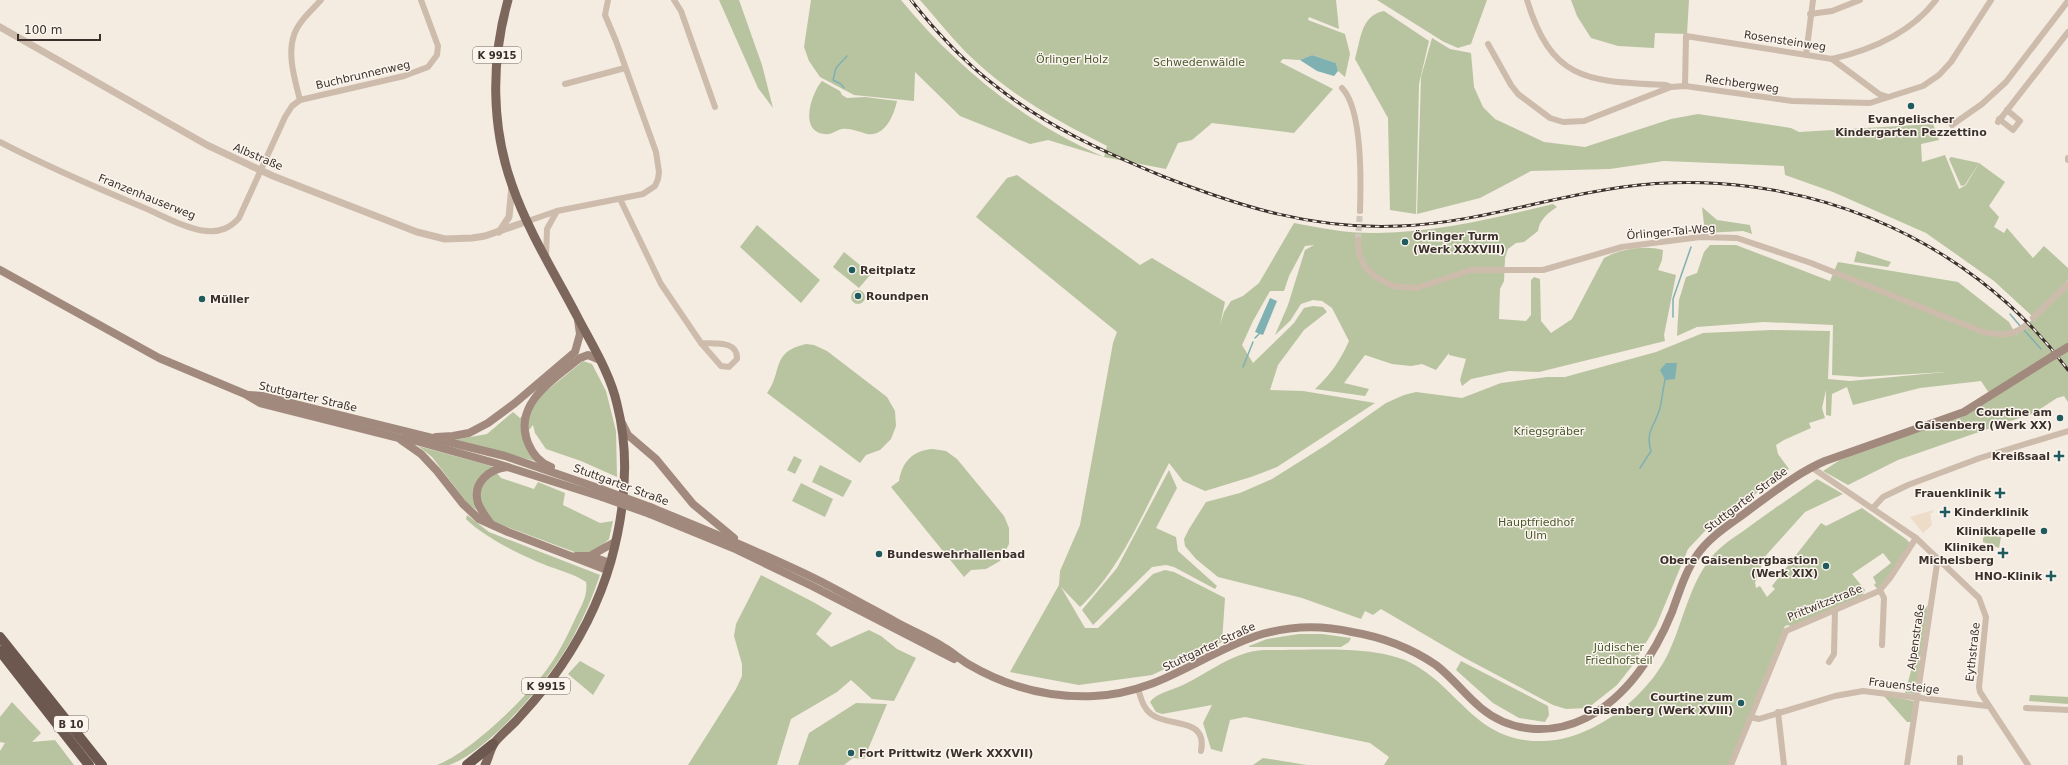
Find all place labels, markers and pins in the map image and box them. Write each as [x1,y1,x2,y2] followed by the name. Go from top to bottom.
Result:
[1906,101,1916,111] marker: Evangelischer Kindergarten Pezzettino
[1835,113,1987,139] place label: Evangelischer Kindergarten Pezzettino
[1413,229,1505,256] place label: Örlinger Turm (Werk XXXVIII)
[1400,237,1410,247] marker: Örlinger Turm (Werk XXXVIII)
[860,264,916,277] place label: Reitplatz
[847,265,857,275] marker: Reitplatz
[866,290,929,303] place label: Roundpen
[853,291,863,301] marker: Roundpen
[210,293,250,306] place label: Müller
[197,294,207,304] marker: Müller
[1915,406,2052,432] place label: Courtine am Gaisenberg (Werk XX)
[2055,413,2065,423] marker: Courtine am Gaisenberg (Werk XX)
[1992,450,2050,463] place label: Kreißsaal
[2053,450,2065,462] marker: Kreißsaal
[1914,487,1992,500] place label: Frauenklinik
[1994,487,2006,499] marker: Frauenklinik
[1939,506,1951,518] marker: Kinderklinik
[1954,506,2029,519] place label: Kinderklinik
[1956,525,2036,538] place label: Klinikkapelle
[2039,526,2049,536] marker: Klinikkapelle
[1919,541,1994,567] place label: Kliniken Michelsberg
[1997,547,2009,559] marker: Kliniken Michelsberg
[887,548,1025,561] place label: Bundeswehrhallenbad
[874,549,884,559] marker: Bundeswehrhallenbad
[1660,554,1818,580] place label: Obere Gaisenbergbastion (Werk XIX)
[1821,561,1831,571] marker: Obere Gaisenbergbastion (Werk XIX)
[1974,570,2043,583] place label: HNO-Klinik
[2045,570,2057,582] marker: HNO-Klinik
[1583,691,1733,717] place label: Courtine zum Gaisenberg (Werk XVIII)
[1736,698,1746,708] marker: Courtine zum Gaisenberg (Werk XVIII)
[859,747,1033,760] place label: Fort Prittwitz (Werk XXXVII)
[846,748,856,758] marker: Fort Prittwitz (Werk XXXVII)

